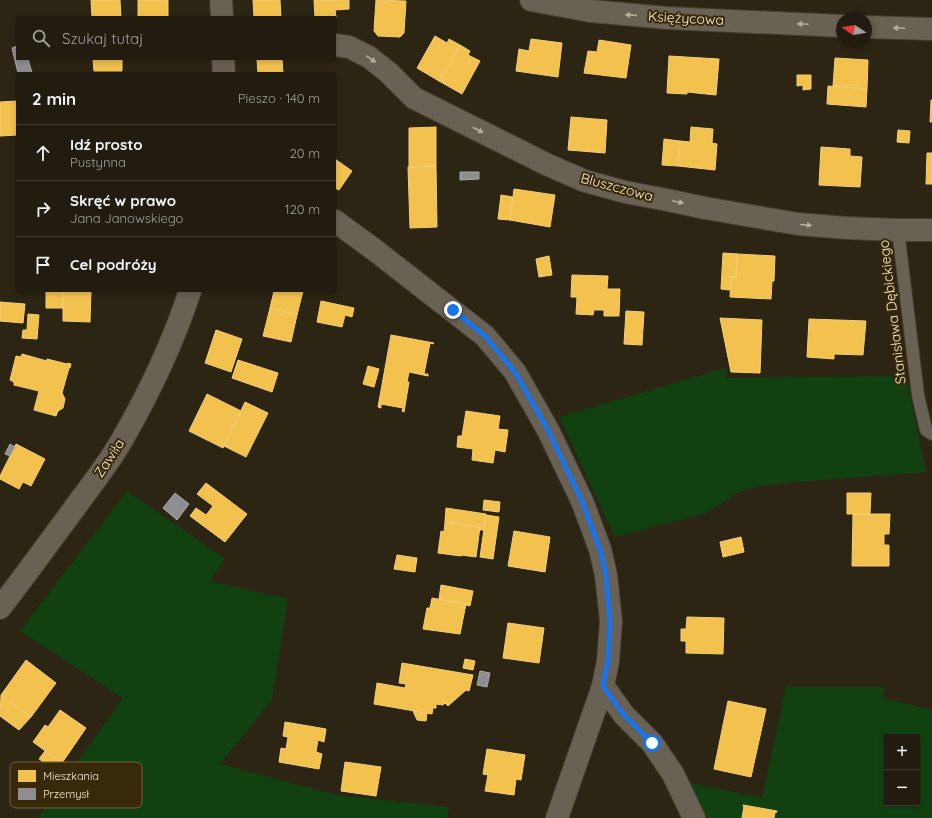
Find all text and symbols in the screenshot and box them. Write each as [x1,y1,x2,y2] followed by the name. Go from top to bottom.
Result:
[647,7,725,29] street label: Księżycowa
[625,12,637,18] one-way arrow
[836,12,872,48] north arrow
[16,16,336,60] search box
[796,21,809,27] one-way arrow
[892,25,905,31] one-way arrow
[30,27,52,49] icon: search
[62,29,143,48] text: Szukaj tutaj
[365,55,376,63] one-way arrow
[32,88,76,109] text: 2 min
[238,90,320,106] text: Pieszo · 140 m
[472,126,484,133] one-way arrow
[70,135,143,154] text: Idź prosto
[32,142,54,164] icon: ahead
[290,145,320,161] text: 20 m
[70,154,126,170] text: Pustynna
[579,169,655,205] street label: Bluszczowa
[70,191,176,210] text: Skręć w prawo
[32,198,54,220] icon: right
[672,199,684,205] one-way arrow
[285,201,320,217] text: 120 m
[70,210,183,226] text: Jana Janowskiego
[800,221,812,228] one-way arrow
[874,239,910,385] street label: Stanisława Dębickiego
[32,254,54,276] icon: arrive
[70,255,157,274] text: Cel podróży
[444,301,462,319] route end
[90,435,128,481] street label: Zawiła
[643,734,661,752] route start
[884,734,920,806] map controls
[884,734,920,770] button: +
[10,762,142,808] legend
[43,769,99,783] text: Mieszkania
[884,770,920,806] button: −
[43,787,89,801] text: Przemysł

